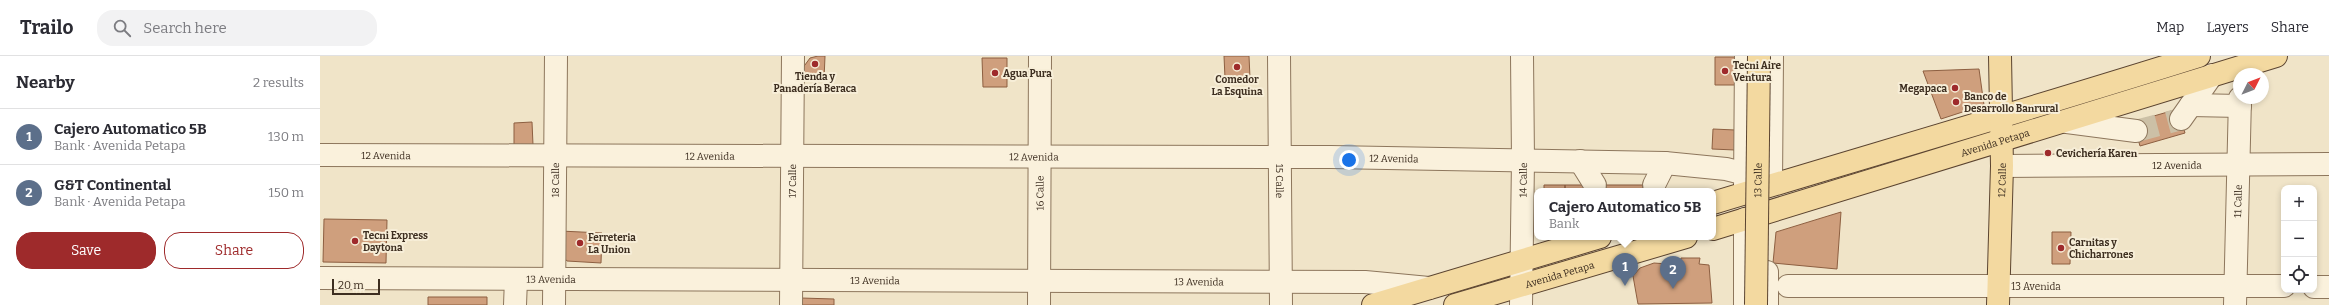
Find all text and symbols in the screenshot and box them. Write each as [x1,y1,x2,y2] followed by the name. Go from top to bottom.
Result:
[97,10,377,46] search box
[20,16,73,39] text: Trailo
[111,17,133,39] icon: search
[143,19,227,37] text: Search here
[2156,19,2184,36] text: Map
[2206,19,2249,36] text: Layers
[2271,19,2309,36] text: Share
[810,59,820,69] marker: Tienda y Panadería Beraca
[1733,60,1781,84] place label: Tecni Aire Ventura
[1232,62,1242,72] marker: Comedor La Esquina
[1720,66,1730,76] marker: Tecni Aire Ventura
[990,68,1000,78] marker: Agua Pura
[1003,68,1052,80] place label: Agua Pura
[2233,68,2269,104] north arrow
[774,71,857,95] place label: Tienda y Panadería Beraca
[16,72,75,93] text: Nearby
[1211,74,1263,98] place label: Comedor La Esquina
[253,75,304,90] text: 2 results
[1899,83,1947,95] place label: Megapaca
[1950,83,1960,93] marker: Megapaca
[1964,91,2058,115] place label: Banco de Desarrollo Banrural
[1951,97,1961,107] marker: Banco de Desarrollo Banrural
[54,120,207,138] text: Cajero Automatico 5B
[1959,127,2032,160] street label: Avenida Petapa
[26,129,32,144] text: 1
[268,129,304,144] text: 130 m
[54,138,186,153] text: Bank · Avenida Petapa
[2056,147,2138,160] place label: Cevichería Karen
[2043,148,2053,158] marker: Cevichería Karen
[361,150,411,162] street label: 12 Avenida
[1339,150,1359,170] your location
[685,151,735,163] street label: 12 Avenida
[1009,151,1059,163] street label: 12 Avenida
[1369,153,1419,166] street label: 12 Avenida
[2152,160,2202,172] street label: 12 Avenida
[550,162,562,198] street label: 18 Calle
[1517,162,1530,198] street label: 14 Calle
[1752,163,1765,197] street label: 13 Calle
[1996,163,2009,198] street label: 12 Calle
[787,164,799,198] street label: 17 Calle
[1273,164,1285,198] street label: 15 Calle
[54,176,171,194] text: G&T Continental
[1034,176,1047,210] street label: 16 Calle
[2232,184,2245,218] street label: 11 Calle
[25,185,33,200] text: 2
[268,185,304,200] text: 150 m
[2281,185,2317,293] map controls
[2281,185,2317,221] button: +
[1534,188,1716,240] popup
[54,194,186,209] text: Bank · Avenida Petapa
[1549,198,1701,216] text: Cajero Automatico 5B
[1549,216,1579,231] text: Bank
[2281,221,2317,257] button: −
[363,230,428,254] place label: Tecni Express Daytona
[16,232,156,269] button: Save
[164,232,304,269] button: Share
[588,232,636,256] place label: Ferreteria La Union
[350,236,360,246] marker: Tecni Express Daytona
[2069,237,2134,261] place label: Carnitas y Chicharrones
[575,238,585,248] marker: Ferreteria La Union
[2056,243,2066,253] marker: Carnitas y Chicharrones
[1612,253,1638,286] pin: 1
[1660,256,1686,289] pin: 2
[2281,257,2317,293] button: locate
[1524,259,1596,291] street label: Avenida Petapa
[526,274,576,286] street label: 13 Avenida
[850,275,900,287] street label: 13 Avenida
[1174,276,1224,288] street label: 13 Avenida
[332,277,380,296] scale bar
[338,279,364,292] text: 20 m
[2011,281,2061,293] street label: 13 Avenida

